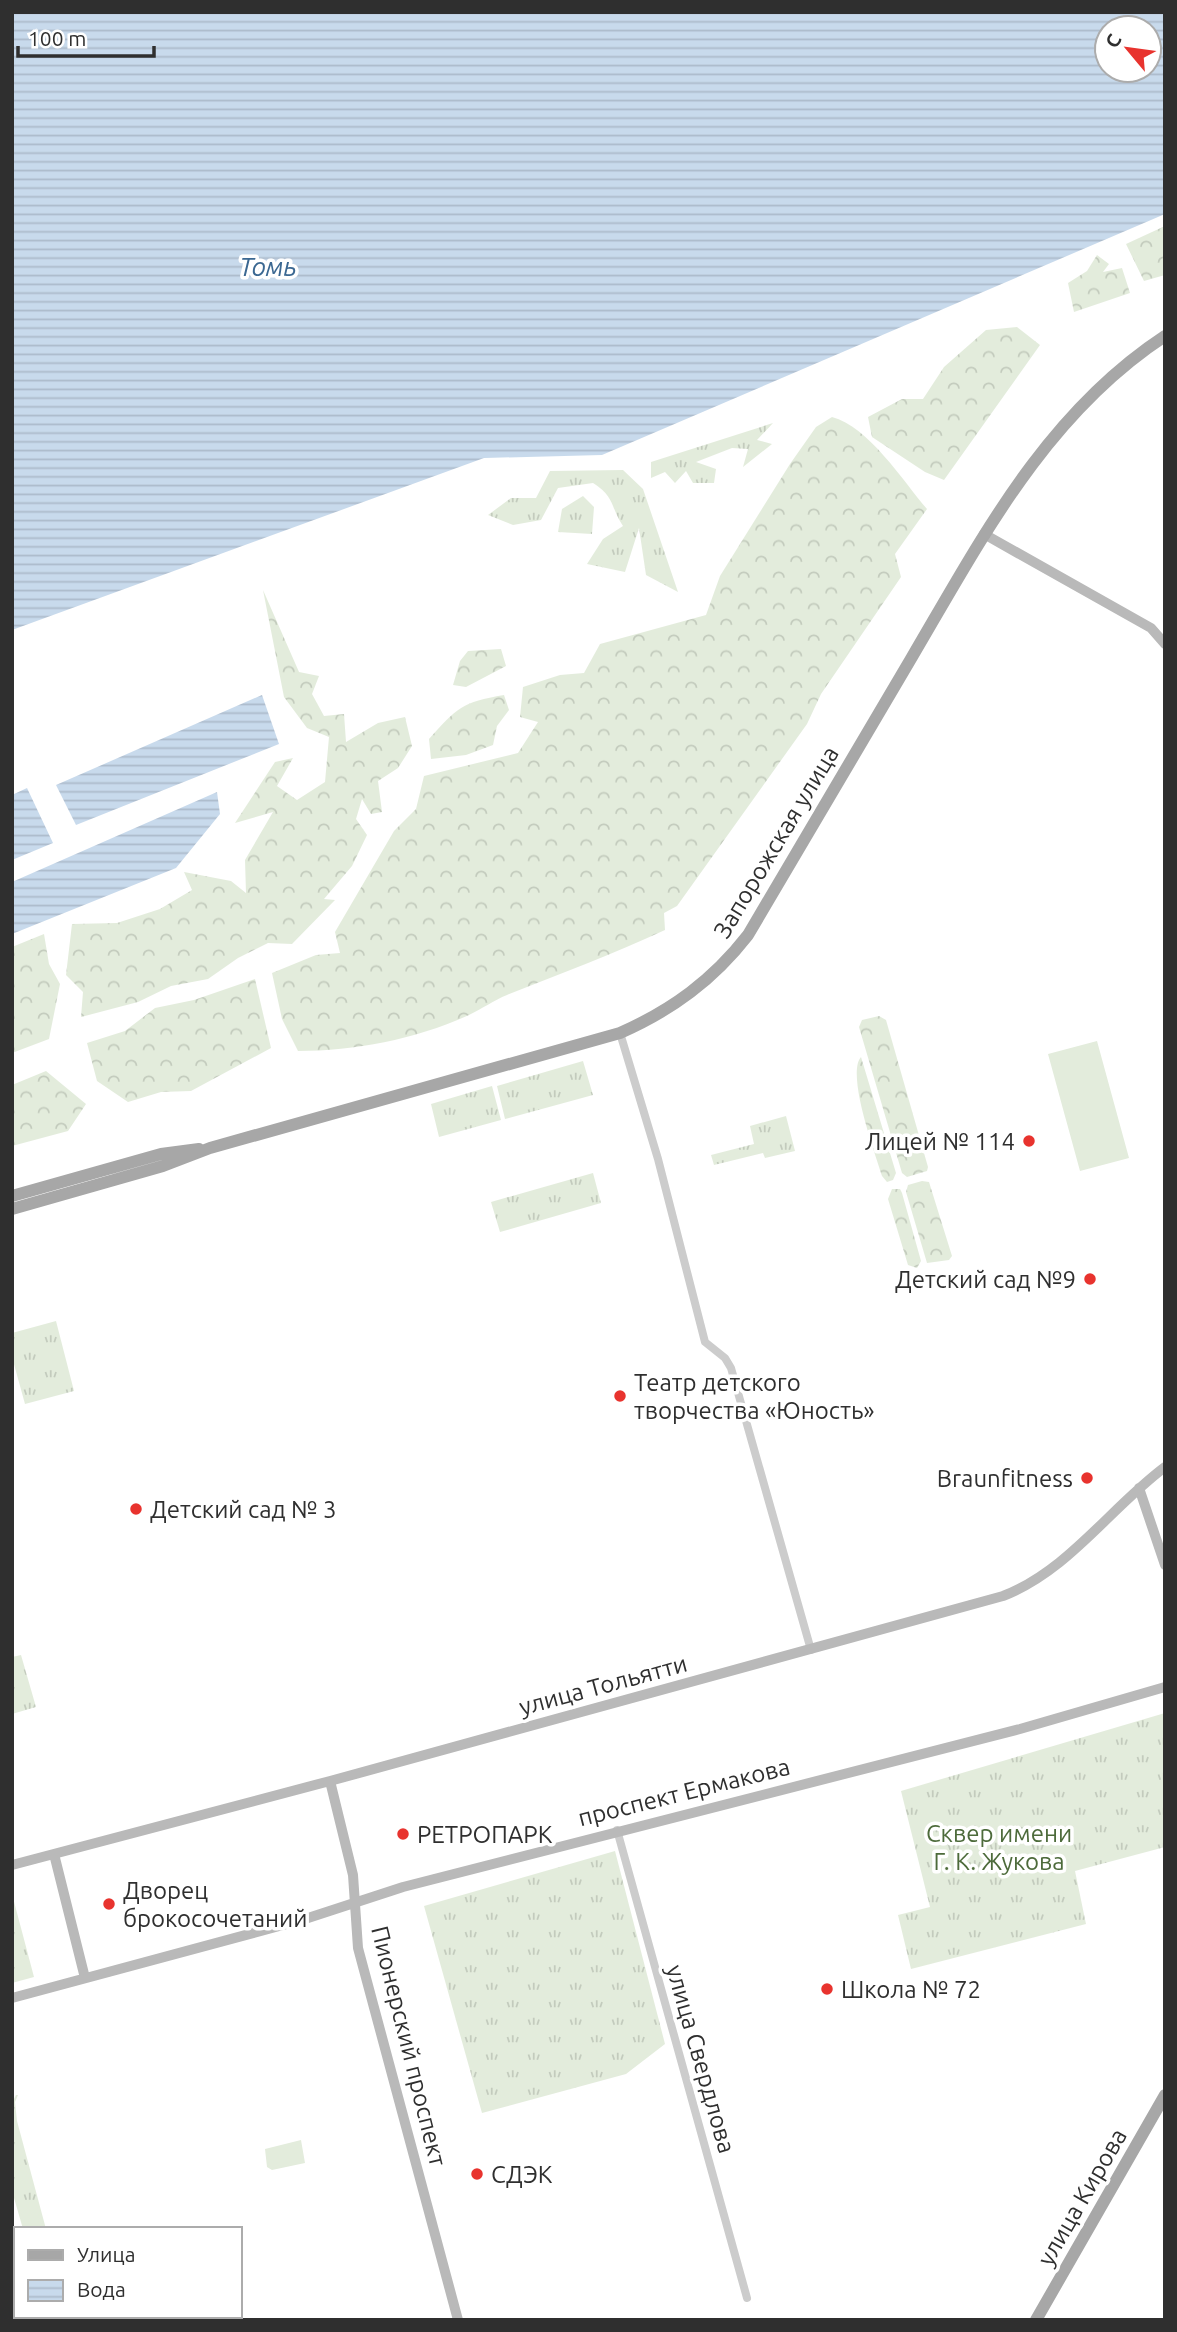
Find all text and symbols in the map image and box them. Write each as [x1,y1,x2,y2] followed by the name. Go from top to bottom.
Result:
[18,14,154,58] scale bar
[1093,14,1163,84] north arrow
[28,26,86,50] text: 100 m
[1101,30,1126,51] text: С
[239,252,297,281] water label: Томь
[708,741,844,943] street label: Запорожская улица
[865,1128,1015,1155] place label: Лицей № 114
[1021,1133,1037,1149] marker: Лицей № 114
[895,1266,1076,1293] place label: Детский сад №9
[1082,1271,1098,1287] marker: Детский сад №9
[634,1369,875,1424] place label: Театр детского творчества «Юность»
[612,1388,628,1404] marker: Театр детского творчества «Юность»
[937,1465,1073,1492] place label: Braunfitness
[1079,1470,1095,1486] marker: Braunfitness
[150,1496,337,1523] place label: Детский сад № 3
[128,1501,144,1517] marker: Детский сад № 3
[516,1650,690,1720] street label: улица Тольятти
[575,1753,793,1831] street label: проспект Ермакова
[926,1820,1072,1875] park label: Сквер имени Г. К. Жукова
[417,1821,553,1848] place label: РЕТРОПАРК
[395,1826,411,1842] marker: РЕТРОПАРК
[123,1877,307,1932] place label: Дворец брокосочетаний
[101,1896,117,1912] marker: Дворец брокосочетаний
[366,1923,452,2169] street label: Пионерский проспект
[661,1962,741,2156] street label: улица Свердлова
[841,1976,981,2003] place label: Школа № 72
[819,1981,835,1997] marker: Школа № 72
[1032,2124,1132,2270] street label: улица Кирова
[491,2161,553,2188] place label: СДЭК
[469,2166,485,2182] marker: СДЭК
[14,2227,242,2318] legend
[77,2242,135,2266] text: Улица
[77,2277,126,2301] text: Вода

